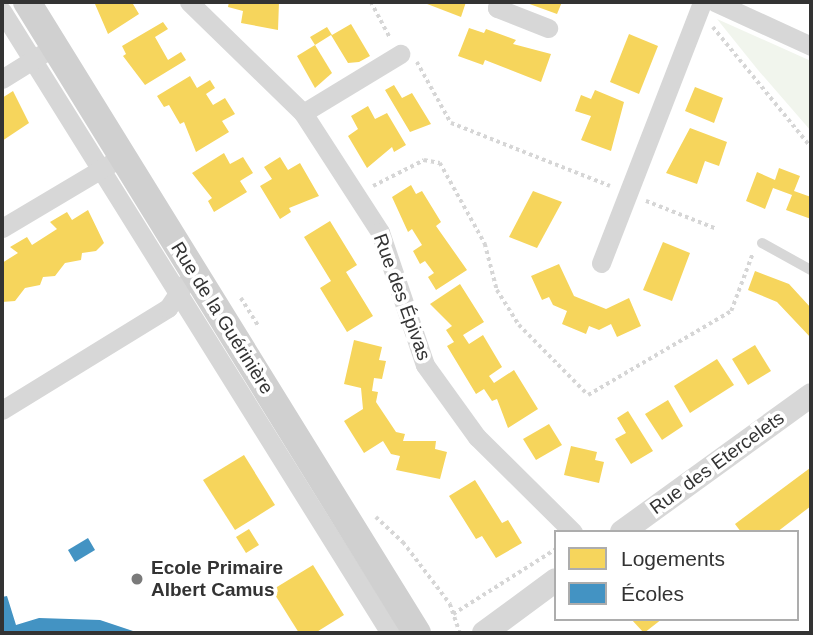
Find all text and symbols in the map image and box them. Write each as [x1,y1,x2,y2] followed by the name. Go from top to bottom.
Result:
[369,231,435,363] street label: Rue des Épivas
[166,238,278,398] street label: Rue de la Guérinière
[645,407,789,519] street label: Rue des Etercelets
[554,530,799,621] legend
[621,547,725,570] text: Logements
[151,557,283,601] place label: Ecole Primaire Albert Camus
[129,571,145,587] marker: Ecole Primaire Albert Camus
[621,582,684,605] text: Écoles

